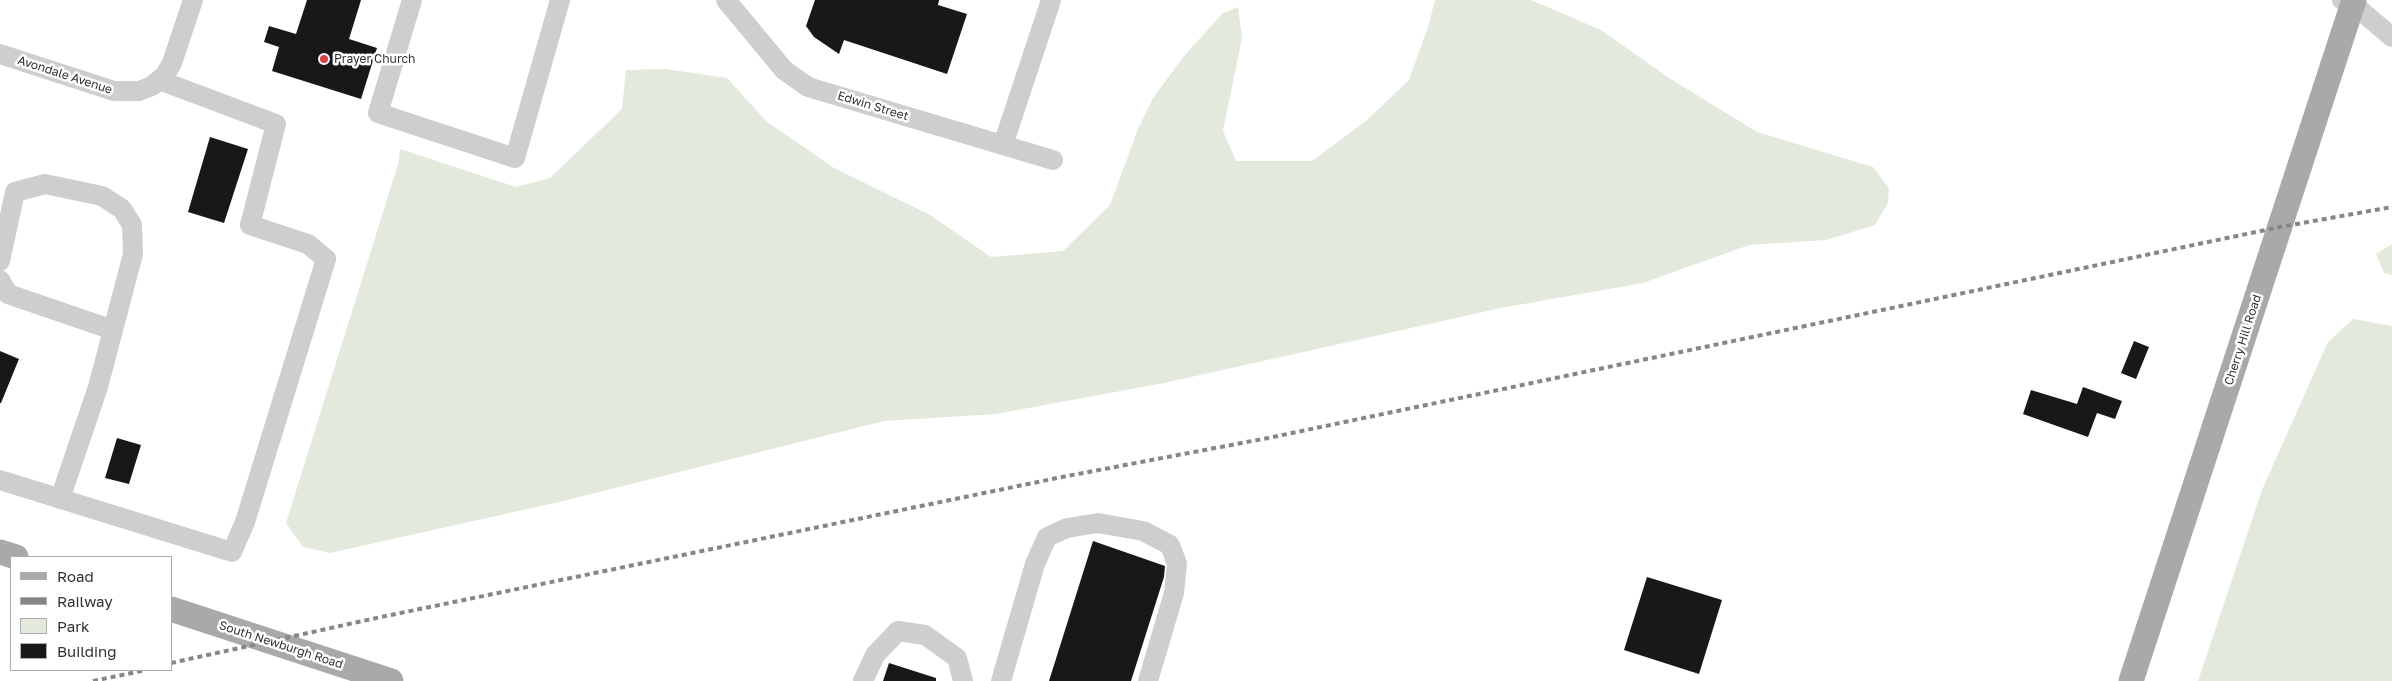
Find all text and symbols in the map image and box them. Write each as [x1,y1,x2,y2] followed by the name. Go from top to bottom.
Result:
[334,52,415,66] place label: Prayer Church
[16,53,114,97] street label: Avondale Avenue
[318,53,330,65] marker: Prayer Church
[836,88,910,124] street label: Edwin Street
[2222,293,2264,387] street label: Cherry Hill Road
[10,556,172,671] legend
[57,567,94,585] text: Road
[57,592,113,610] text: Railway
[57,617,89,635] text: Park
[217,618,345,672] street label: South Newburgh Road
[57,642,117,660] text: Building

